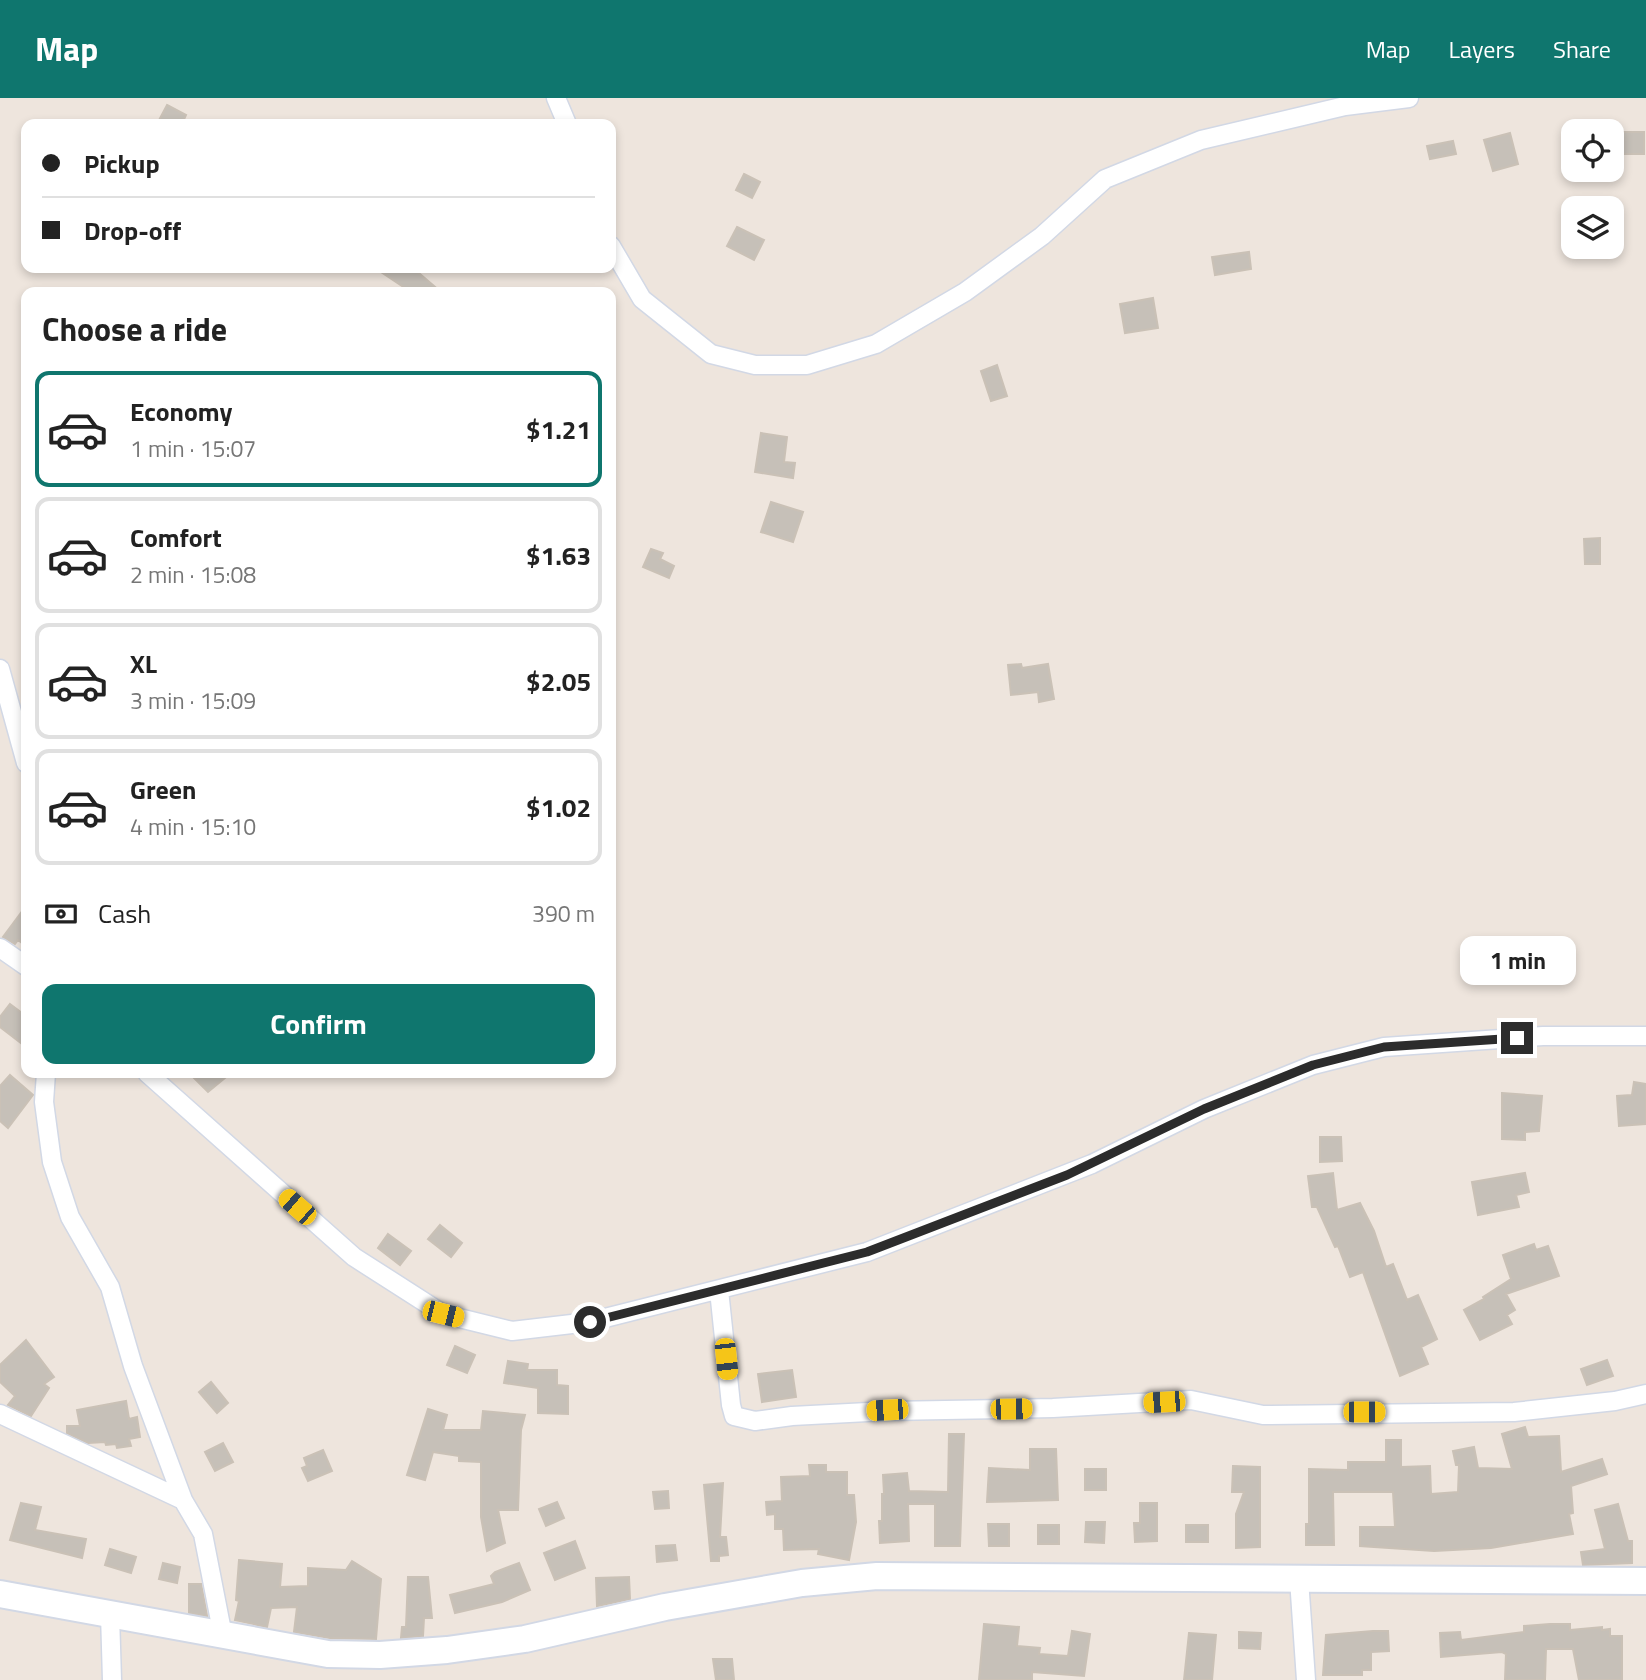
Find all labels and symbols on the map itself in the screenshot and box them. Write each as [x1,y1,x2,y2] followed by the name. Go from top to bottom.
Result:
[1459,936,1575,986] callout: 1 min
[1501,1022,1533,1054] route end
[275,1185,320,1229] car
[421,1299,466,1329] car
[574,1306,606,1338] route start
[714,1337,739,1381] car
[1143,1390,1186,1414] car
[866,1398,909,1422] car
[990,1398,1033,1420] car
[1344,1402,1386,1423] car

